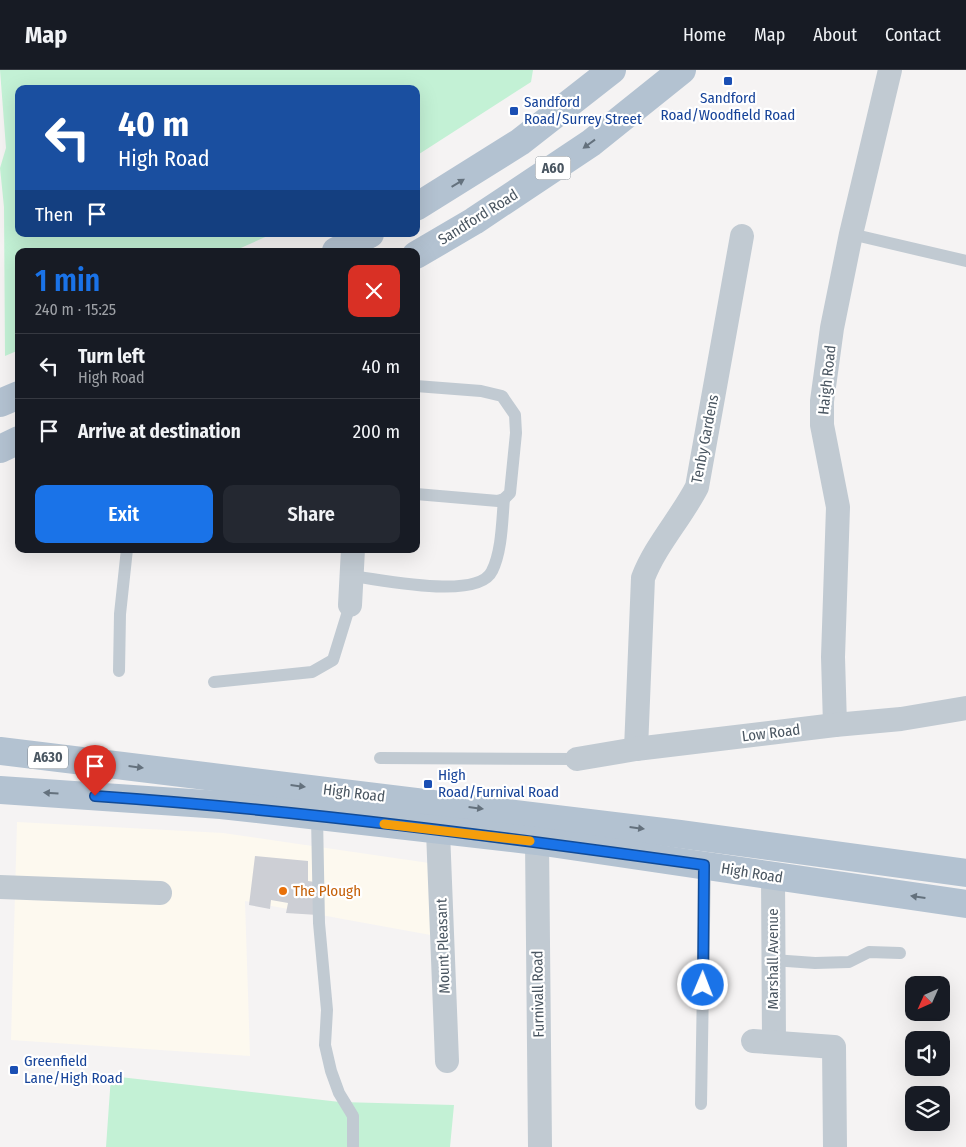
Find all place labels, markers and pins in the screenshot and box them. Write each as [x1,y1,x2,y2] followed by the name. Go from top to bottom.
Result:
[722,75,734,87] marker: Sandford Road/Woodfield Road
[661,89,795,124] place label: Sandford Road/Woodfield Road
[524,93,642,128] place label: Sandford Road/Surrey Street
[508,105,520,117] marker: Sandford Road/Surrey Street
[74,745,116,796] pin
[438,766,559,801] place label: High Road/Furnival Road
[422,778,434,790] marker: High Road/Furnival Road
[293,882,361,900] place label: The Plough
[277,885,289,897] marker: The Plough
[24,1052,123,1087] place label: Greenfield Lane/High Road
[8,1064,20,1076] marker: Greenfield Lane/High Road

